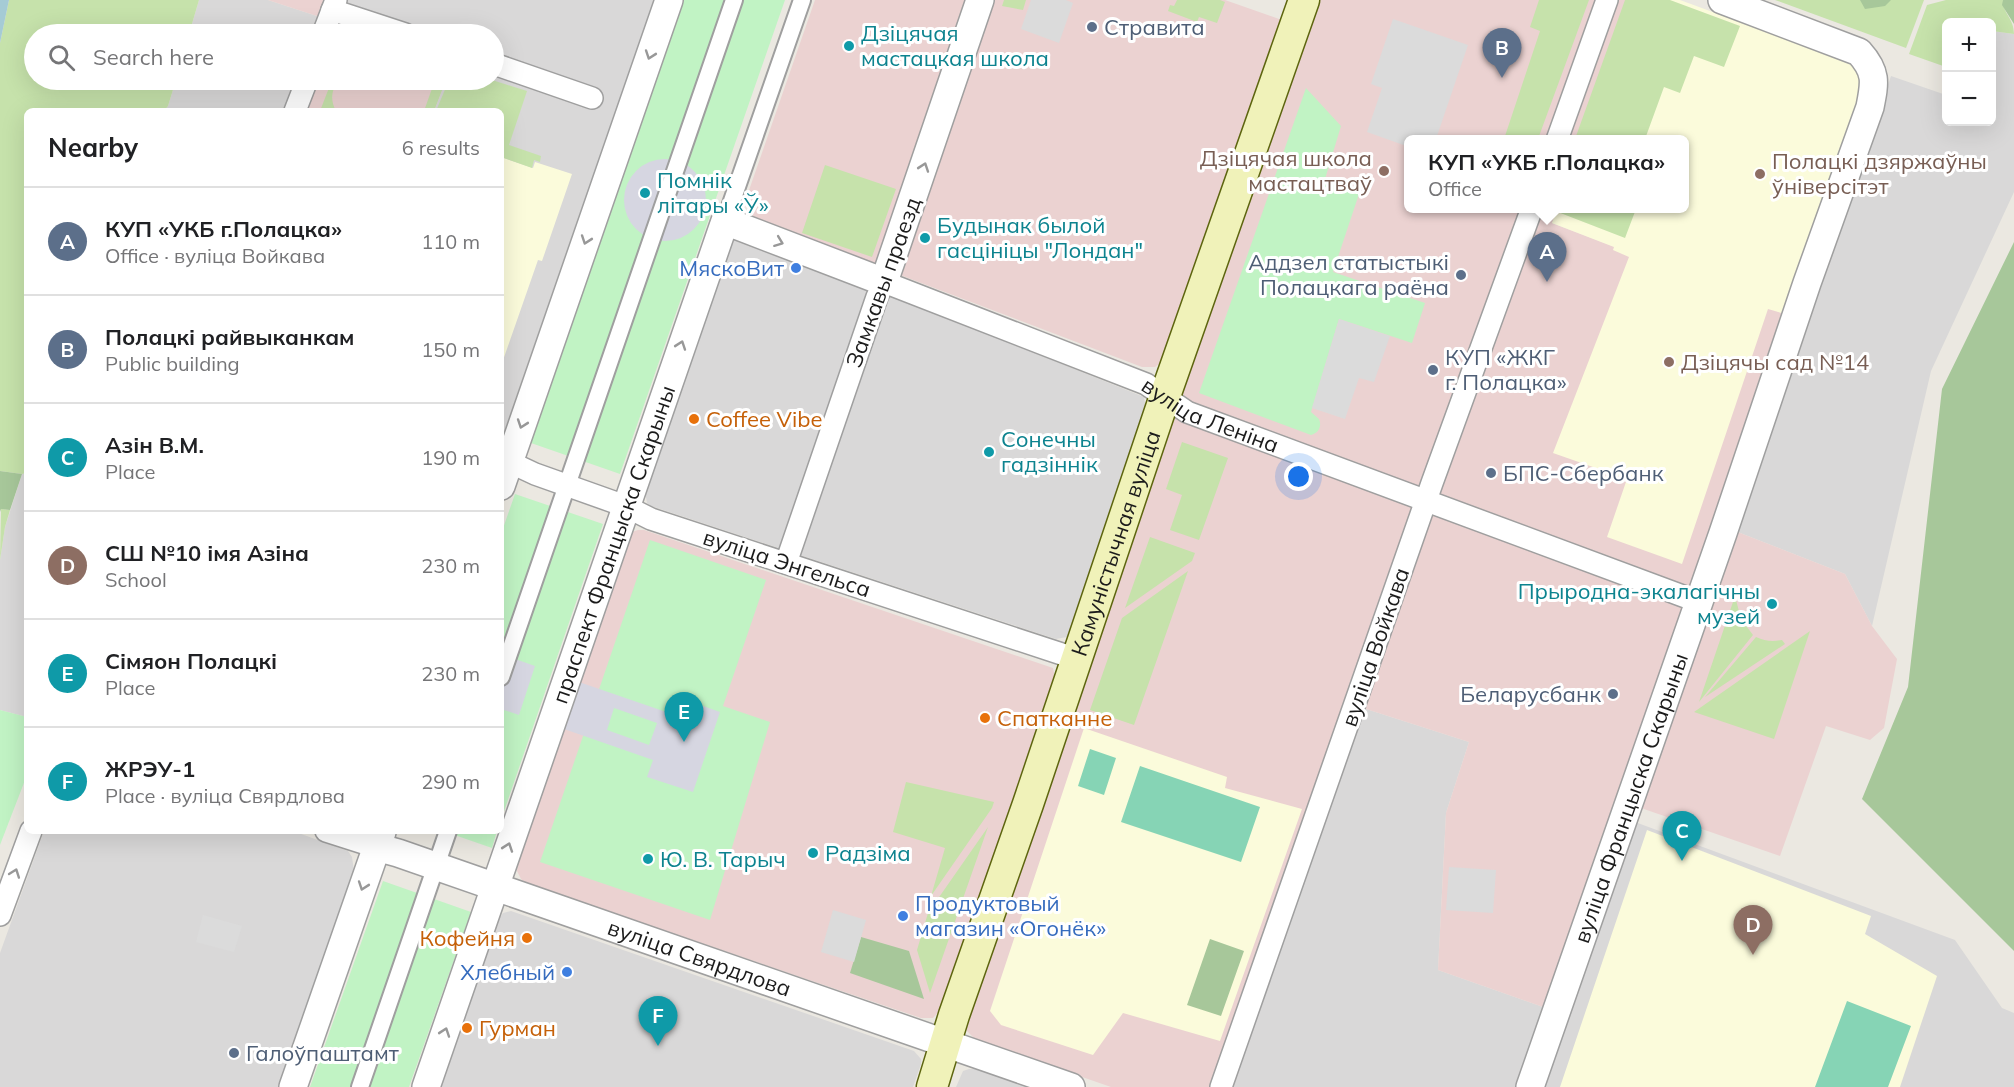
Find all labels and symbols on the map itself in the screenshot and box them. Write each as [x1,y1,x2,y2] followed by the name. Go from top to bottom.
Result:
[1104,13,1205,41] place label: Стравита
[861,19,1049,72] place label: Дзіцячая мастацкая школа
[1085,20,1099,34] marker: Стравита
[1482,28,1522,78] pin: B
[842,39,856,53] marker: Дзіцячая мастацкая школа
[644,49,657,60] one-way arrow
[1200,144,1372,197] place label: Дзіцячая школа мастацтваў
[1772,147,1987,200] place label: Полацкі дзяржаўны ўніверсітэт
[917,162,929,173] one-way arrow
[1377,164,1391,178] marker: Дзіцячая школа мастацтваў
[657,166,769,219] place label: Помнік літары «Ў»
[1753,167,1767,181] marker: Полацкі дзяржаўны ўніверсітэт
[638,186,652,200] marker: Помнік літары «Ў»
[839,193,927,371] street label: Замкавы праезд
[937,211,1143,264] place label: Будынак былой гасцініцы "Лондан"
[918,231,932,245] marker: Будынак былой гасцініцы "Лондан"
[1528,232,1566,282] pin: A
[581,234,593,244] one-way arrow
[774,234,784,247] one-way arrow
[1248,248,1449,301] place label: Аддзел статыстыкі Полацкага раёна
[679,254,784,282] place label: МяскоВит
[789,261,803,275] marker: МяскоВит
[1454,268,1468,282] marker: Аддзел статыстыкі Полацкага раёна
[674,340,687,351] one-way arrow
[1445,343,1567,396] place label: КУП «ЖКГ г. Полацка»
[1681,348,1869,376] place label: Дзіцячы сад №14
[1662,355,1676,369] marker: Дзіцячы сад №14
[1426,363,1440,377] marker: КУП «ЖКГ г. Полацка»
[1136,371,1283,459] street label: вуліца Леніна
[545,382,681,707] street label: праспект Францыска Скарыны
[706,405,822,433] place label: Coffee Vibe
[687,412,701,426] marker: Coffee Vibe
[517,418,530,429] one-way arrow
[1001,425,1098,478] place label: Сонечны гадзіннік
[1065,427,1166,660] street label: Камуністычная вуліца
[982,445,996,459] marker: Сонечны гадзіннік
[1503,459,1664,487] place label: БПС-Сбербанк
[1284,462,1313,491] your location
[1484,466,1498,480] marker: БПС-Сбербанк
[700,523,874,603] street label: вуліца Энгельса
[1335,564,1415,730] street label: вуліца Войкава
[1518,577,1760,630] place label: Прыродна-экалагічны музей
[1765,597,1779,611] marker: Прыродна-экалагічны музей
[1567,649,1694,947] street label: вуліца Францыска Скарыны
[1460,680,1601,708] place label: Беларусбанк
[1606,687,1620,701] marker: Беларусбанк
[664,692,704,742] pin: E
[997,704,1112,732] place label: Спатканне
[978,711,992,725] marker: Спатканне
[1662,812,1702,861] pin: C
[825,839,911,867] place label: Радзіма
[501,843,514,853] one-way arrow
[660,845,786,873] place label: Ю. В. Тарыч
[806,846,820,860] marker: Радзіма
[641,852,655,866] marker: Ю. В. Тарыч
[8,868,21,879] one-way arrow
[357,880,370,891] one-way arrow
[915,889,1106,942] place label: Продуктовый магазин «Огонёк»
[1734,906,1772,955] pin: D
[896,909,910,923] marker: Продуктовый магазин «Огонёк»
[604,913,795,1003] street label: вуліца Свярдлова
[419,924,515,952] place label: Кофейня
[520,931,534,945] marker: Кофейня
[460,958,555,986] place label: Хлебный
[560,965,574,979] marker: Хлебный
[638,996,678,1046] pin: F
[479,1014,556,1042] place label: Гурман
[460,1021,474,1035] marker: Гурман
[437,1027,450,1038] one-way arrow
[246,1039,399,1067] place label: Галоўпаштамт
[227,1046,241,1060] marker: Галоўпаштамт

